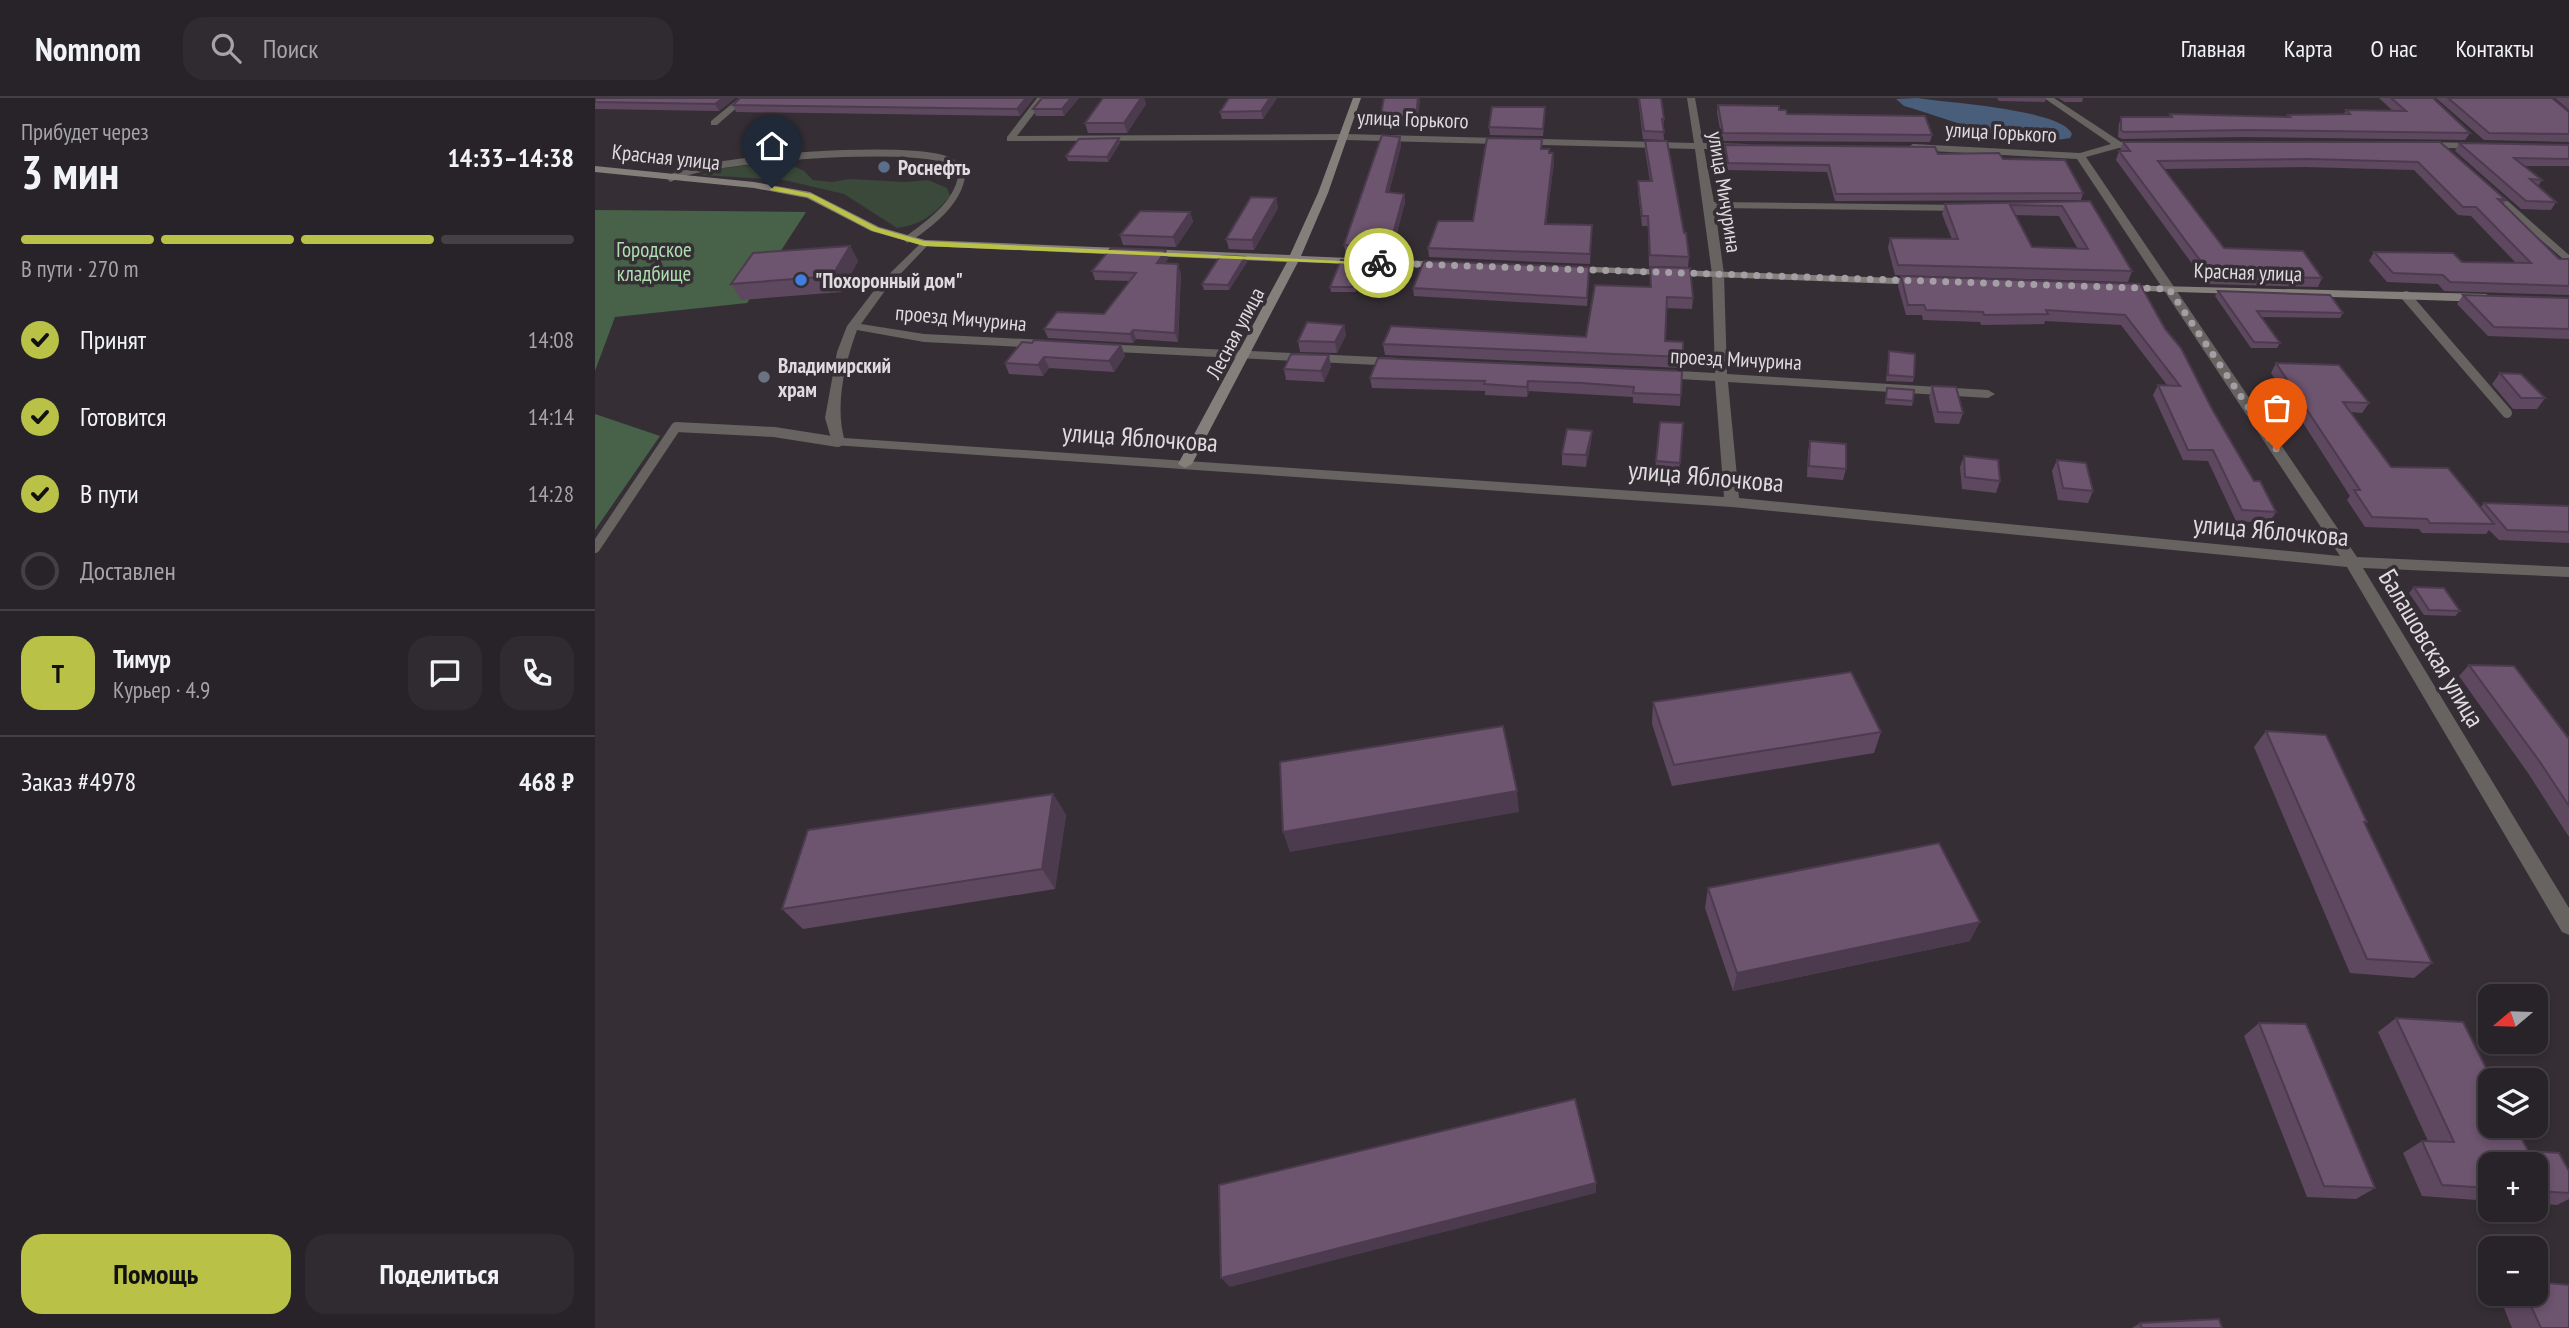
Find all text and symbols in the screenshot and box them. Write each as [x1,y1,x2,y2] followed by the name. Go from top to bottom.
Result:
[183,17,673,80] search box
[35,27,141,70] text: Nomnom
[207,29,245,67] icon: search
[263,32,318,65] text: Поиск
[2181,33,2246,64] text: Главная
[2284,33,2333,64] text: Карта
[2371,33,2417,64] text: О нас
[2455,33,2534,64] text: Контакты
[1357,104,1469,134] street label: улица Горького
[742,116,802,188] pin
[1945,116,2057,148] street label: улица Горького
[21,117,149,146] text: Прибудет через
[753,127,791,165] icon: home
[1702,130,1748,254] street label: улица Мичурина
[611,138,721,176] street label: Красная улица
[447,141,574,174] text: 14:33–14:38
[21,142,119,202] text: 3 мин
[898,154,971,181] place label: Роснефть
[876,159,892,175] marker: Роснефть
[1344,228,1414,298] courier
[616,236,692,287] park label: Городское кладбище
[1360,244,1398,282] icon: bike
[21,254,138,283] text: В пути · 270 m
[2193,257,2303,287] street label: Красная улица
[815,267,963,294] place label: "Похоронный дом"
[793,272,809,288] marker: "Похоронный дом"
[1199,283,1270,384] street label: Лесная улица
[894,299,1028,337] street label: проезд Мичурина
[21,321,59,359] icon: check
[80,323,146,356] text: Принят
[528,325,574,354] text: 14:08
[1670,342,1802,376] street label: проезд Мичурина
[778,352,891,403] place label: Владимирский храм
[756,369,772,385] marker: Владимирский храм
[2247,378,2307,450] pin
[2258,389,2296,427] icon: bag
[21,398,59,436] icon: check
[80,400,166,433] text: Готовится
[528,402,574,431] text: 14:14
[1061,415,1219,459] street label: улица Яблочкова
[1627,453,1785,499] street label: улица Яблочкова
[21,475,59,513] icon: check
[80,477,139,510] text: В пути
[528,479,574,508] text: 14:28
[2192,507,2350,553] street label: улица Яблочкова
[80,554,176,587] text: Доставлен
[2372,563,2492,733] street label: Балашовская улица
[408,636,482,710] button: chat
[500,636,574,710] button: phone
[113,642,171,675] text: Тимур
[52,657,64,690] text: Т
[113,675,210,704] text: Курьер · 4.9
[21,765,136,798] text: Заказ #4978
[519,765,574,798] text: 468 ₽
[2478,984,2548,1054] north arrow
[2478,984,2548,1306] map controls
[2478,1068,2548,1138] button: layers
[2478,1152,2548,1222] button: +
[21,1234,291,1314] button: Помощь
[305,1234,574,1314] button: Поделиться
[2478,1236,2548,1306] button: −

